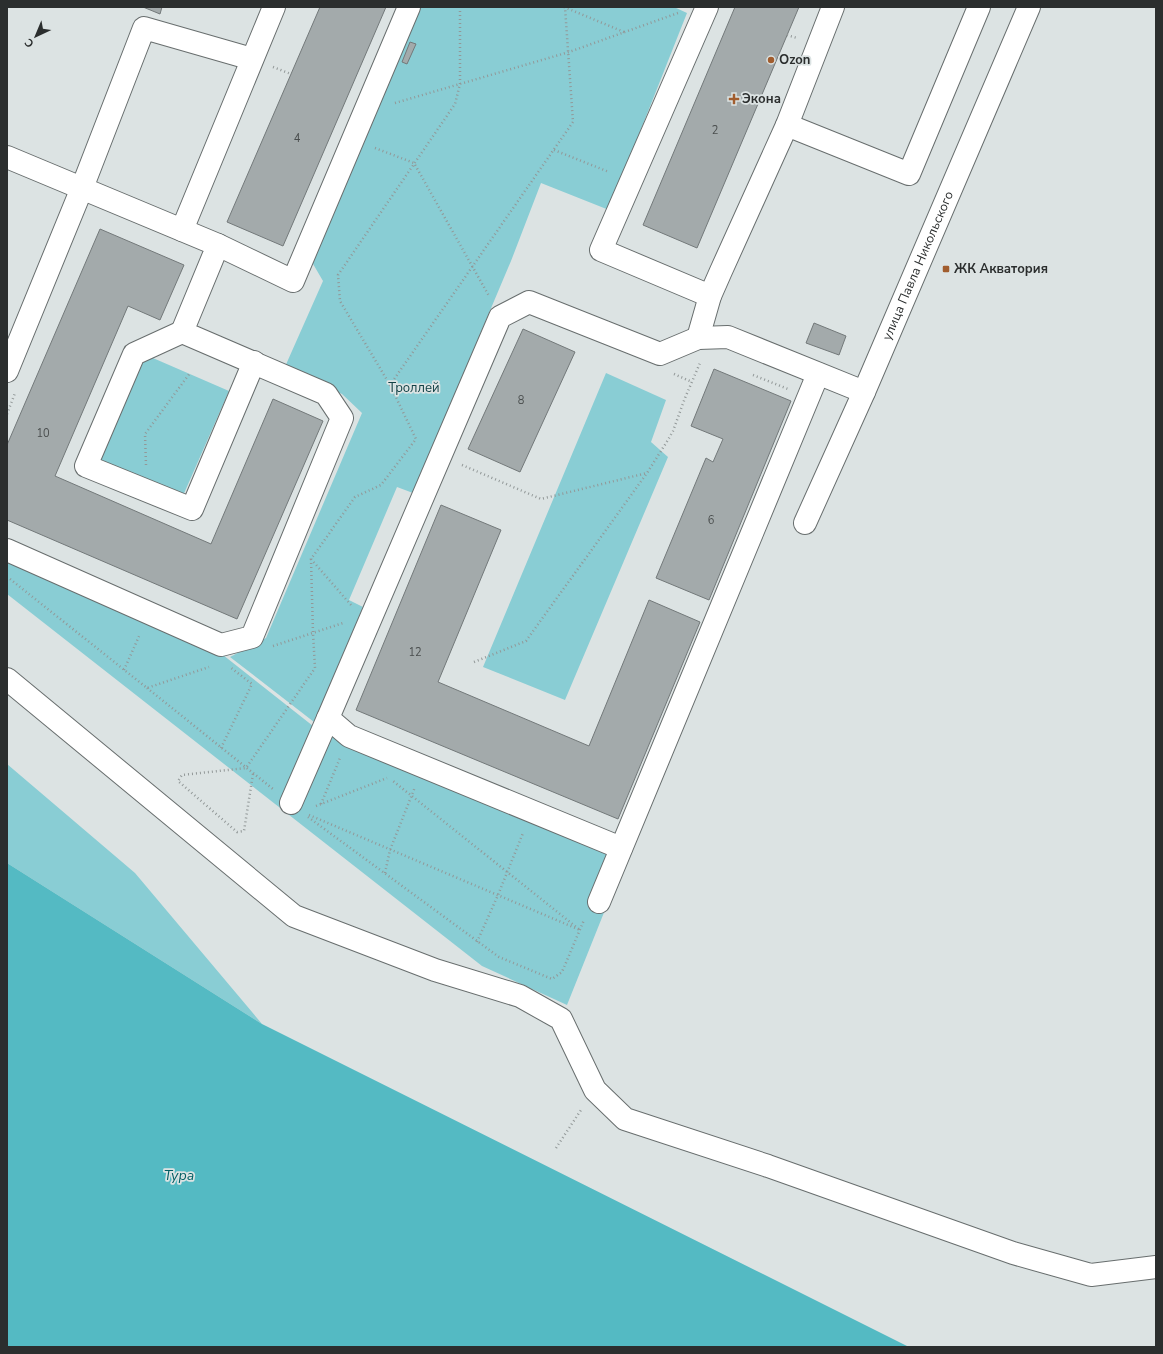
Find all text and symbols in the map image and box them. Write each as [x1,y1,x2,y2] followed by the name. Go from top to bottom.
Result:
[16,16,56,56] north arrow
[21,34,37,51] text: С
[779,51,810,69] place label: Ozon
[766,55,776,65] marker: Ozon
[742,90,781,108] place label: Экона
[729,94,739,104] marker: Экона
[712,123,718,138] house number: 2
[294,131,301,146] house number: 4
[878,188,958,343] street label: улица Павла Никольского
[954,260,1048,278] place label: ЖК Акватория
[941,264,951,274] marker: ЖК Акватория
[388,379,440,397] park label: Троллей
[518,393,525,408] house number: 8
[36,426,50,441] house number: 10
[708,513,715,528] house number: 6
[408,645,422,660] house number: 12
[164,1166,194,1185] water label: Тура

